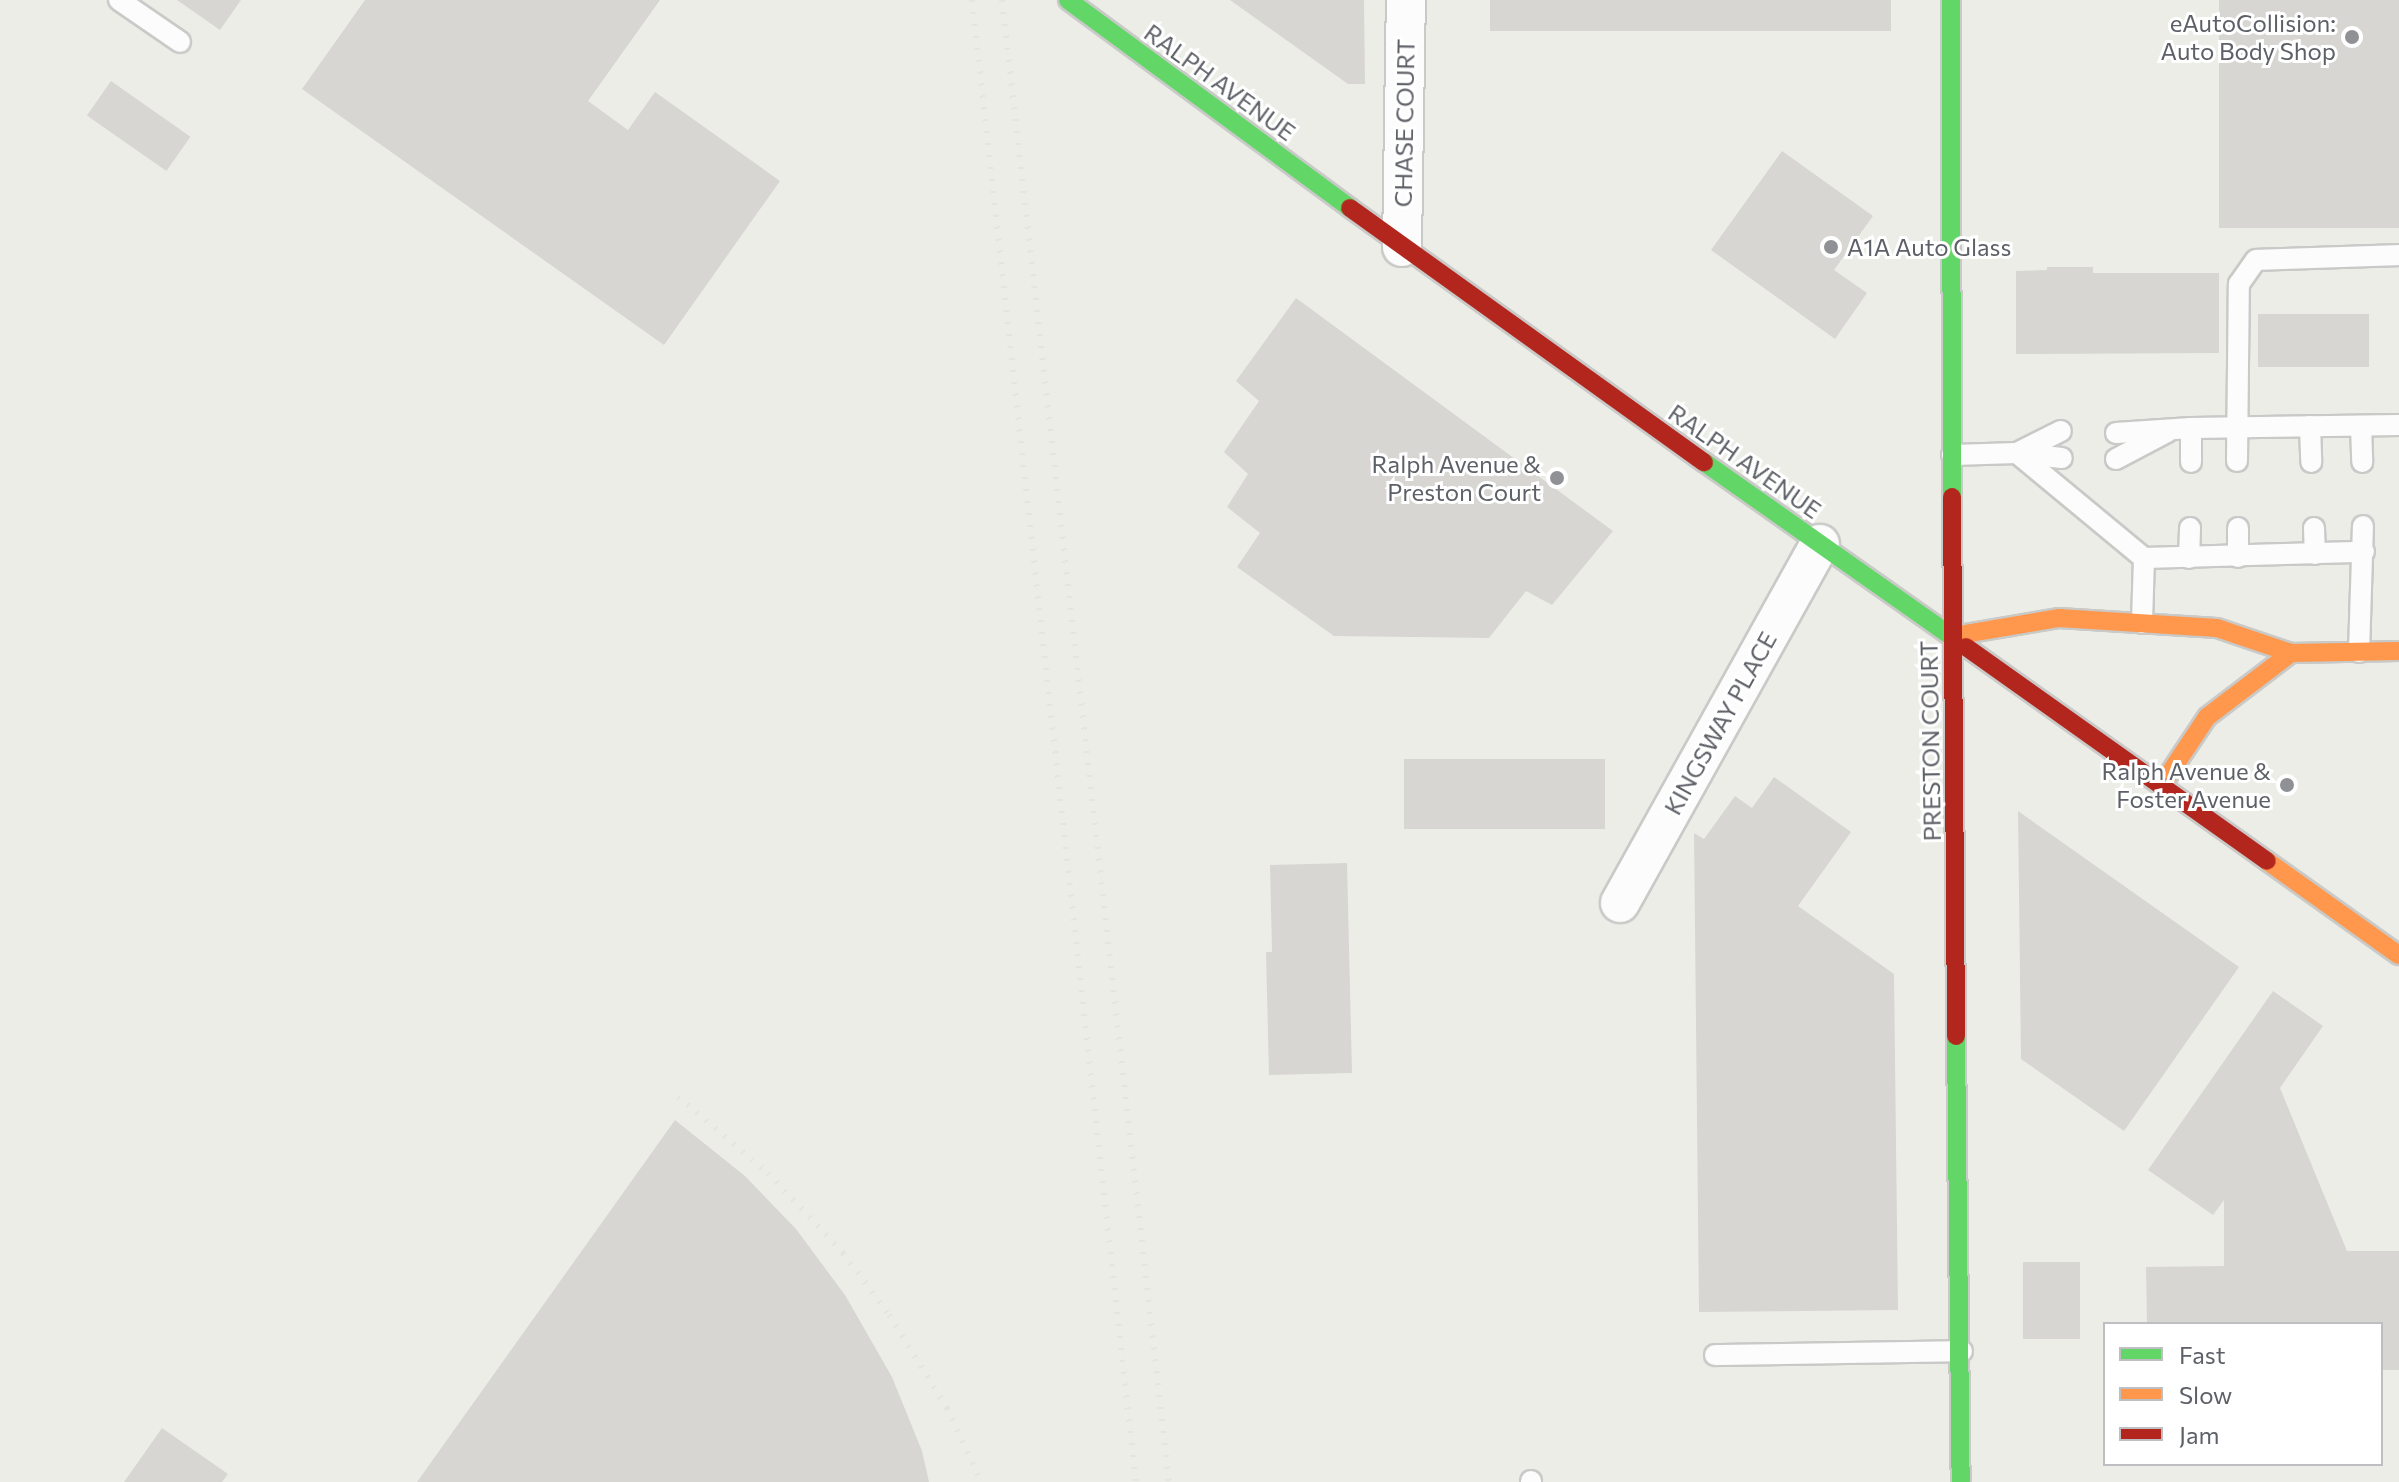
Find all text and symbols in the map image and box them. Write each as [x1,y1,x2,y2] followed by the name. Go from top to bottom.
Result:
[2161,9,2336,65] place label: eAutoCollision: Auto Body Shop
[1139,18,1301,146] street label: RALPH AVENUE
[2343,28,2361,46] marker: eAutoCollision: Auto Body Shop
[1388,39,1420,207] street label: CHASE COURT
[1847,233,2011,261] place label: A1A Auto Glass
[1822,238,1840,256] marker: A1A Auto Glass
[1663,398,1827,524] street label: RALPH AVENUE
[1372,450,1541,506] place label: Ralph Avenue & Preston Court
[1548,469,1566,487] marker: Ralph Avenue & Preston Court
[1658,626,1782,820] street label: KINGSWAY PLACE
[1914,640,1946,842] street label: PRESTON COURT
[2102,757,2271,813] place label: Ralph Avenue & Foster Avenue
[2278,776,2296,794] marker: Ralph Avenue & Foster Avenue
[2103,1322,2383,1466] legend
[2179,1340,2226,1369] text: Fast
[2179,1380,2232,1409] text: Slow
[2179,1420,2219,1449] text: Jam

